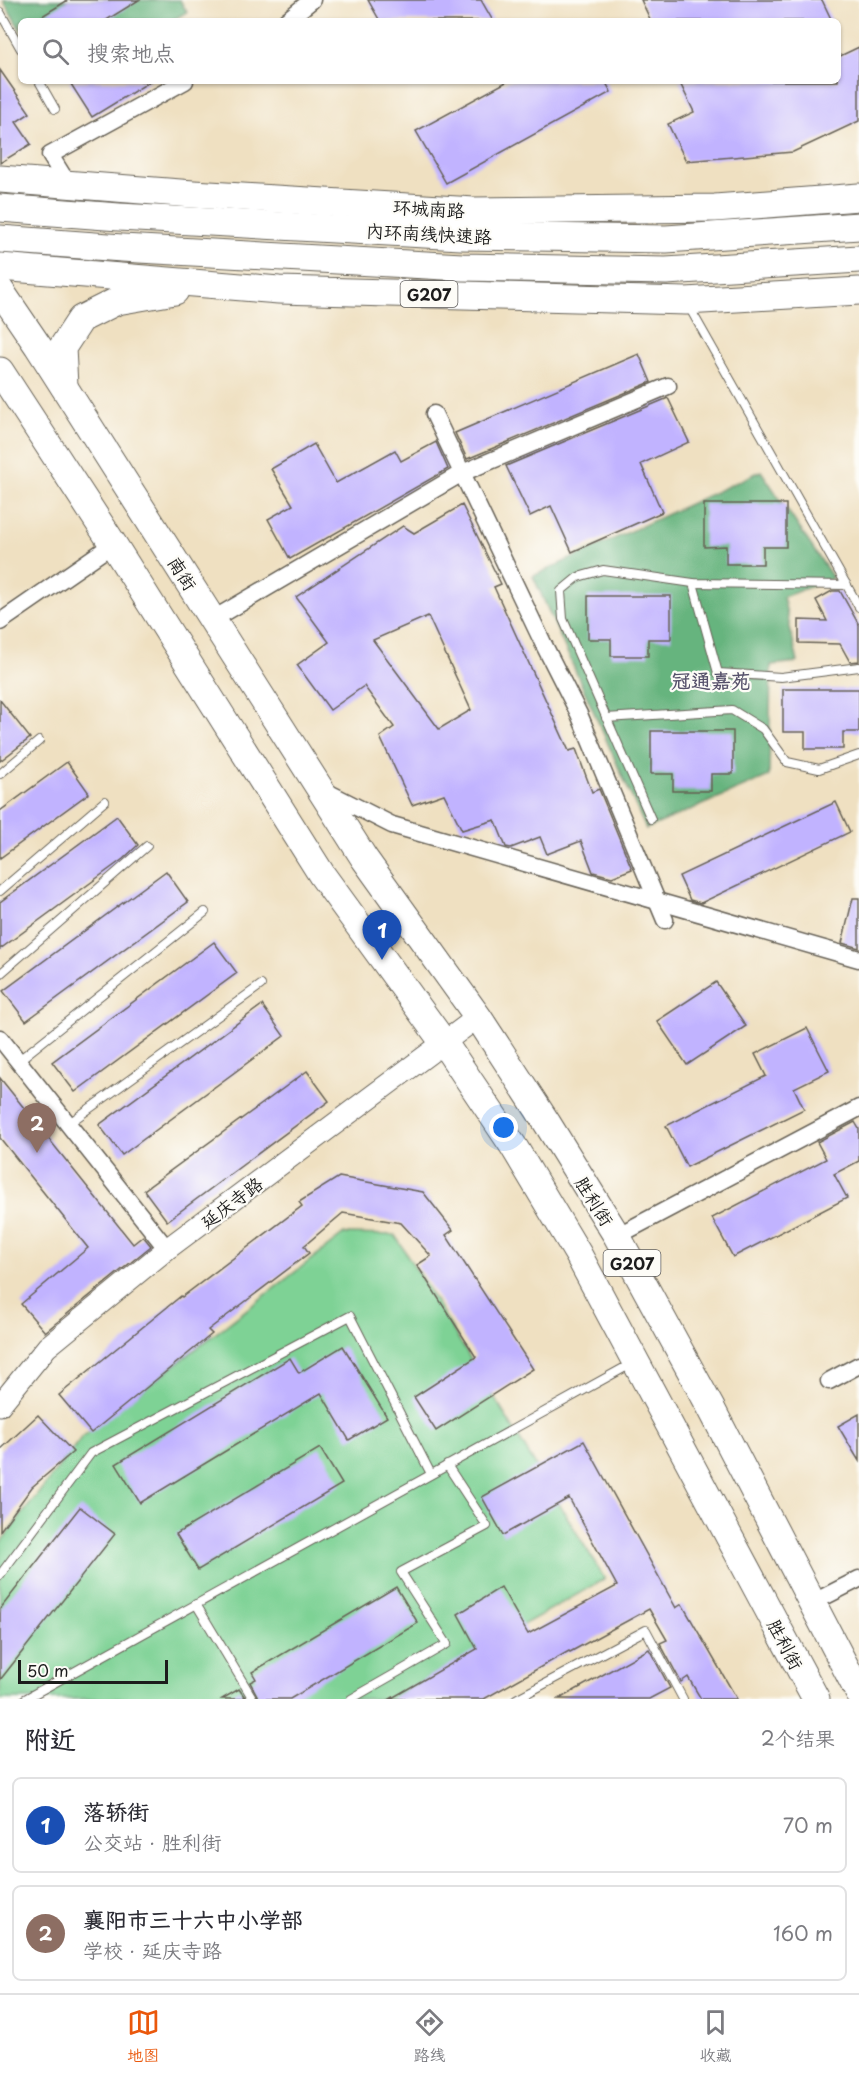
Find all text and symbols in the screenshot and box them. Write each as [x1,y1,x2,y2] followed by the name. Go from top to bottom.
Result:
[18,18,841,84] search box
[39,35,72,68] icon: search
[87,35,175,68] text: 搜索地点
[392,193,466,223] street label: 环城南路
[365,216,493,250] street label: 内环南线快速路
[400,281,458,307] road number: G207
[162,551,204,595] street label: 南街
[671,665,751,695] district label: 冠通嘉苑
[362,910,401,960] pin: 1
[18,1104,57,1153] pin: 2
[489,1113,518,1142] your location
[194,1170,268,1234] street label: 延庆寺路
[569,1171,621,1231] street label: 胜利街
[604,1250,660,1276] road number: G207
[761,1614,811,1674] street label: 胜利街
[18,1657,168,1684] scale bar
[27,1658,68,1682] text: 50 m
[24,1719,76,1758] text: 附近
[761,1723,835,1753] text: 2个结果
[83,1794,149,1827] text: 落轿街
[41,1810,50,1840] text: 1
[783,1810,833,1840] text: 70 m
[83,1827,222,1857] text: 公交站 · 胜利街
[83,1902,303,1935] text: 襄阳市三十六中小学部
[38,1918,53,1948] text: 2
[773,1918,833,1948] text: 160 m
[83,1935,222,1965] text: 学校 · 延庆寺路
[127,2006,160,2066] tab: 地图
[413,2006,446,2066] tab: 路线
[699,2006,732,2066] tab: 收藏

